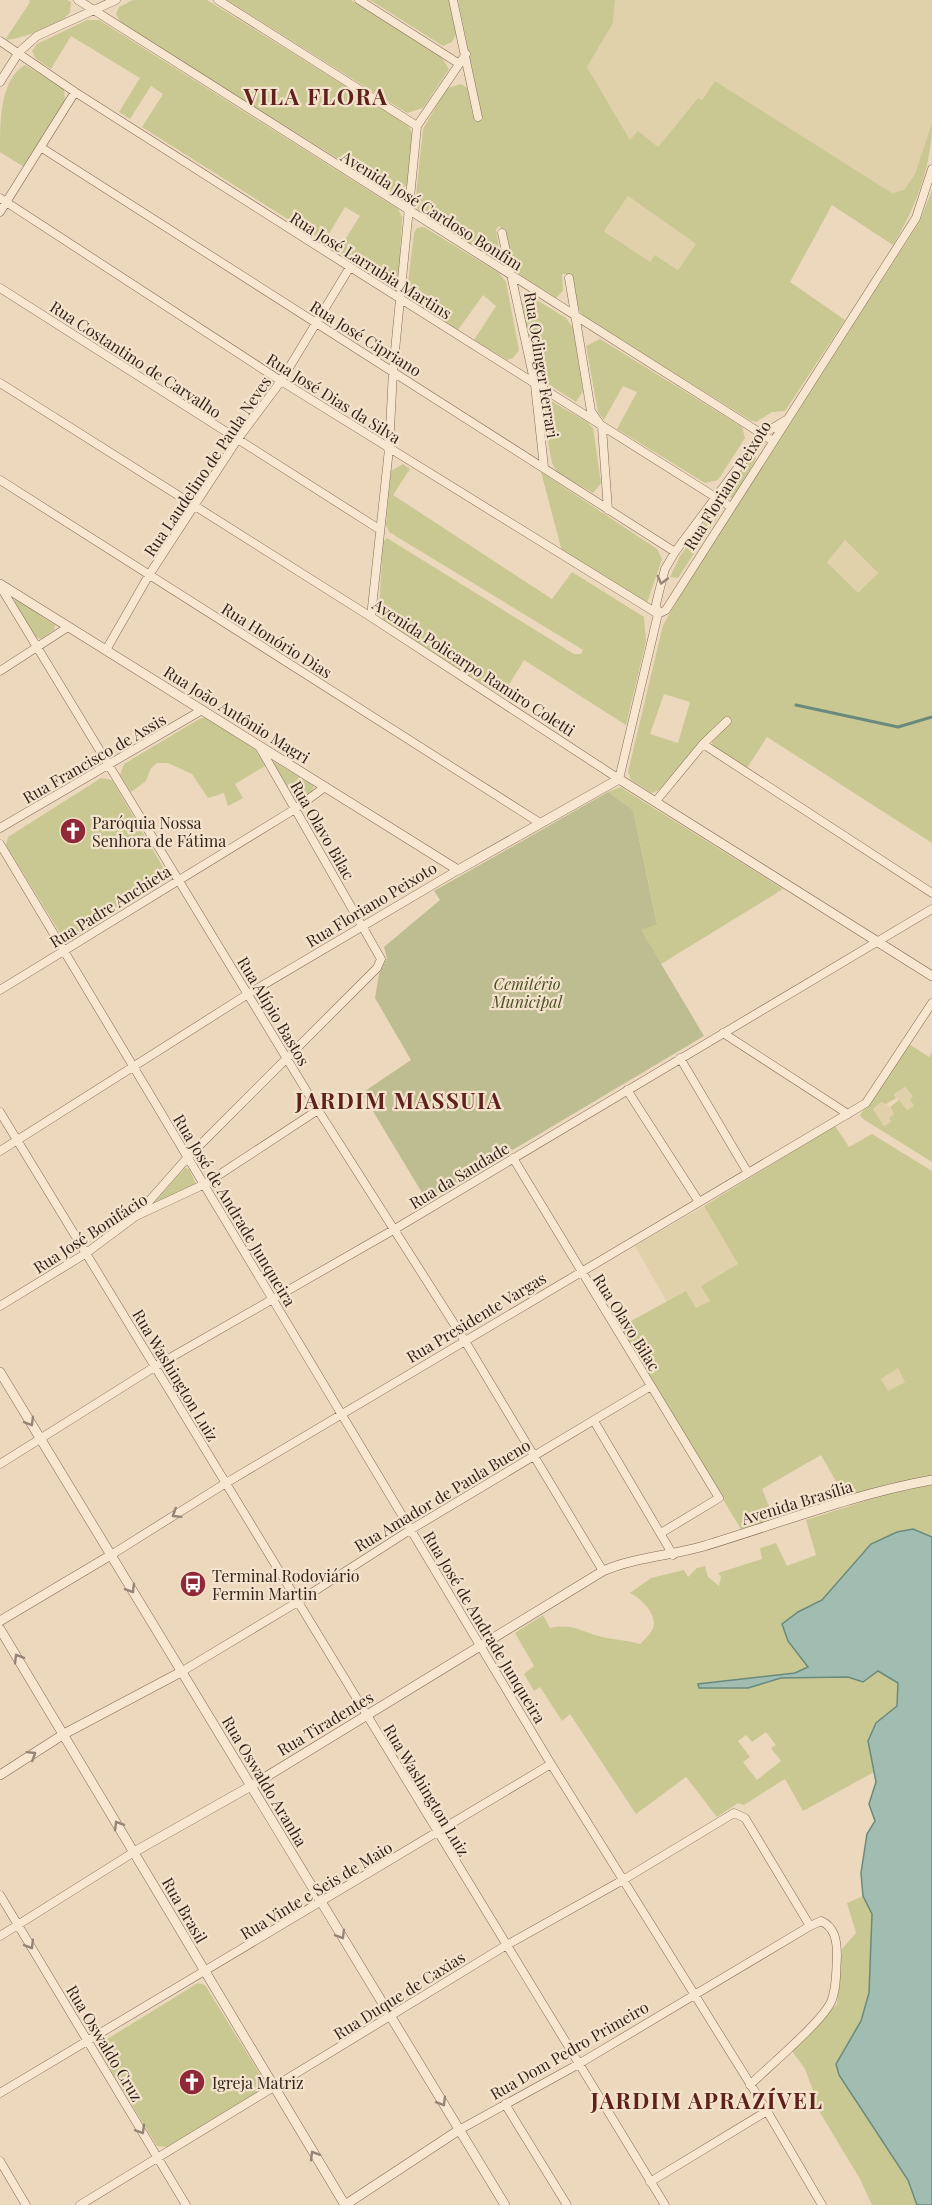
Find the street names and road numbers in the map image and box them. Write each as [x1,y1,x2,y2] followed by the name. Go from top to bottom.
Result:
[336,145,527,275] street label: Avenida José Cardoso Bonfim
[286,207,456,323] street label: Rua José Larrubia Martins
[520,290,564,440] street label: Rua Oclinger Ferrari
[306,295,426,381] street label: Rua José Cipriano
[46,296,226,422] street label: Rua Costantino de Carvalho
[263,348,405,448] street label: Rua José Dias da Silva
[139,372,275,560] street label: Rua Laudelino de Paula Neves
[679,416,775,554] street label: Rua Floriano Peixoto
[368,593,580,741] street label: Avenida Policarpo Ramiro Coletti
[218,598,336,682] street label: Rua Honório Dias
[160,660,314,768] street label: Rua João Antônio Magri
[18,708,170,808] street label: Rua Francisco de Assis
[286,777,360,883] street label: Rua Olavo Bilac
[302,857,440,951] street label: Rua Floriano Peixoto
[45,860,175,952] street label: Rua Padre Anchieta
[233,953,315,1069] street label: Rua Alípio Bastos
[169,1110,301,1310] street label: Rua José de Andrade Junqueira
[405,1137,513,1213] street label: Rua da Saudade
[29,1188,151,1278] street label: Rua José Bonifácio
[402,1267,550,1367] street label: Rua Presidente Vargas
[589,1269,665,1375] street label: Rua Olavo Bilac
[128,1305,224,1445] street label: Rua Washington Luiz
[350,1434,534,1556] street label: Rua Amador de Paula Bueno
[738,1475,855,1529] street label: Avenida Brasília
[419,1527,551,1727] street label: Rua José de Andrade Junqueira
[273,1686,377,1760] street label: Rua Tiradentes
[218,1712,312,1850] street label: Rua Oswaldo Aranha
[379,1720,475,1860] street label: Rua Washington Luiz
[236,1836,396,1944] street label: Rua Vinte e Seis de Maio
[158,1873,213,1947] street label: Rua Brasil
[329,1946,469,2044] street label: Rua Duque de Caxias
[62,1981,148,2105] street label: Rua Oswaldo Cruz
[486,1996,652,2104] street label: Rua Dom Pedro Primeiro

